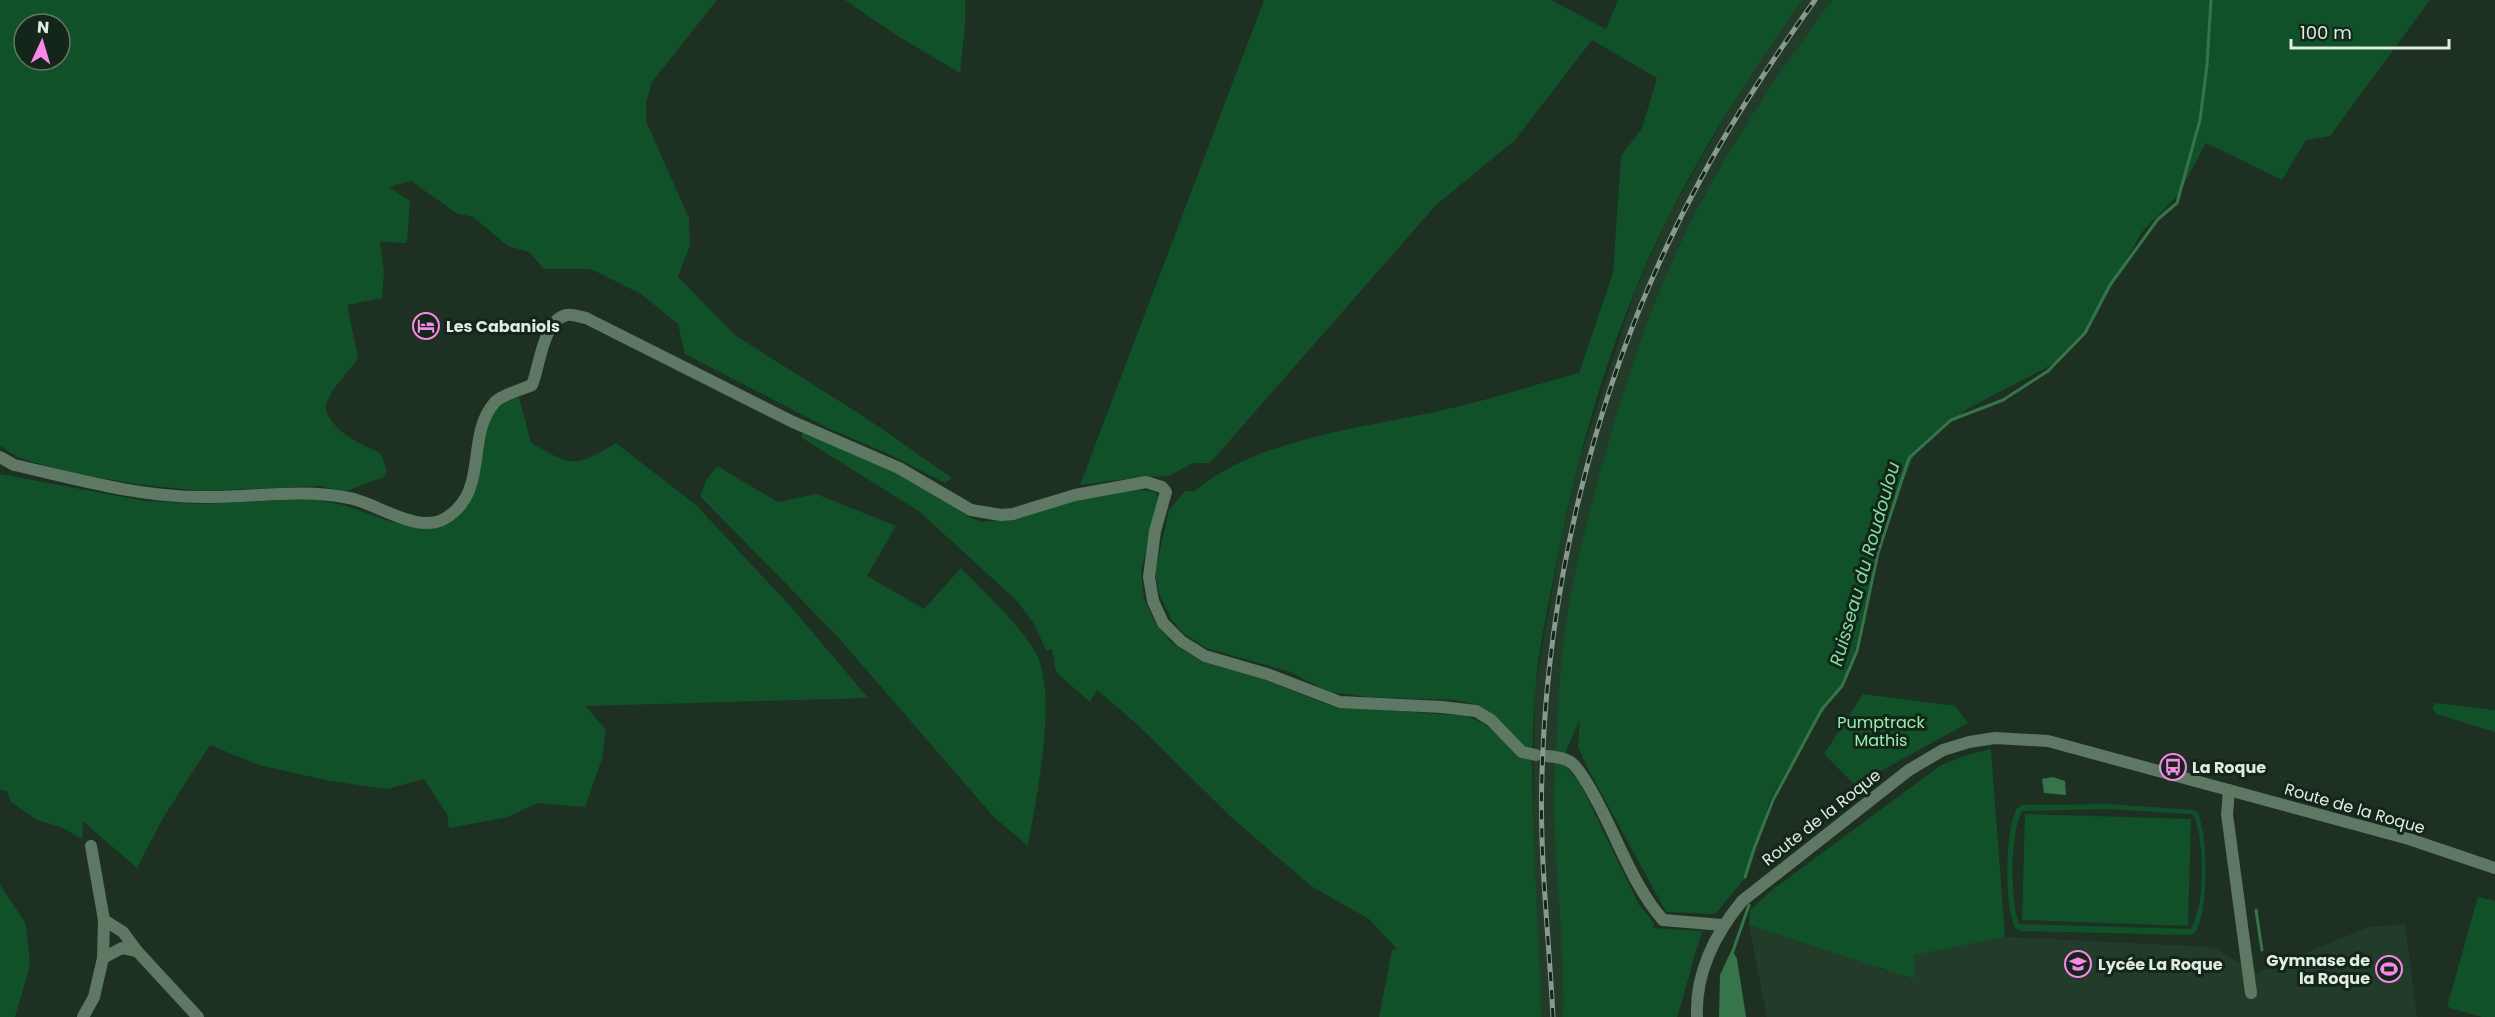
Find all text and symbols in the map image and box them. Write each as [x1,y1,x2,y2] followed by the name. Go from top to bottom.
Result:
[12,12,72,72] north arrow
[2291,12,2448,50] scale bar
[36,16,50,39] text: N
[2300,20,2352,45] text: 100 m
[411,311,441,341] hotel icon: Les Cabaniols
[446,315,560,338] place label: Les Cabaniols
[1823,459,1906,669] water label: Ruisseau du Roudoulou
[1837,711,1925,752] park label: Pumptrack Mathis
[2158,752,2188,782] bus stop icon: La Roque
[2192,756,2266,779] place label: La Roque
[1757,764,1886,871] street label: Route de la Roque
[2282,777,2428,840] street label: Route de la Roque
[2063,949,2093,979] school or university icon: Lycée La Roque
[2266,949,2370,990] place label: Gymnase de la Roque
[2098,953,2223,976] place label: Lycée La Roque
[2374,954,2404,984] sports icon: Gymnase de la Roque

